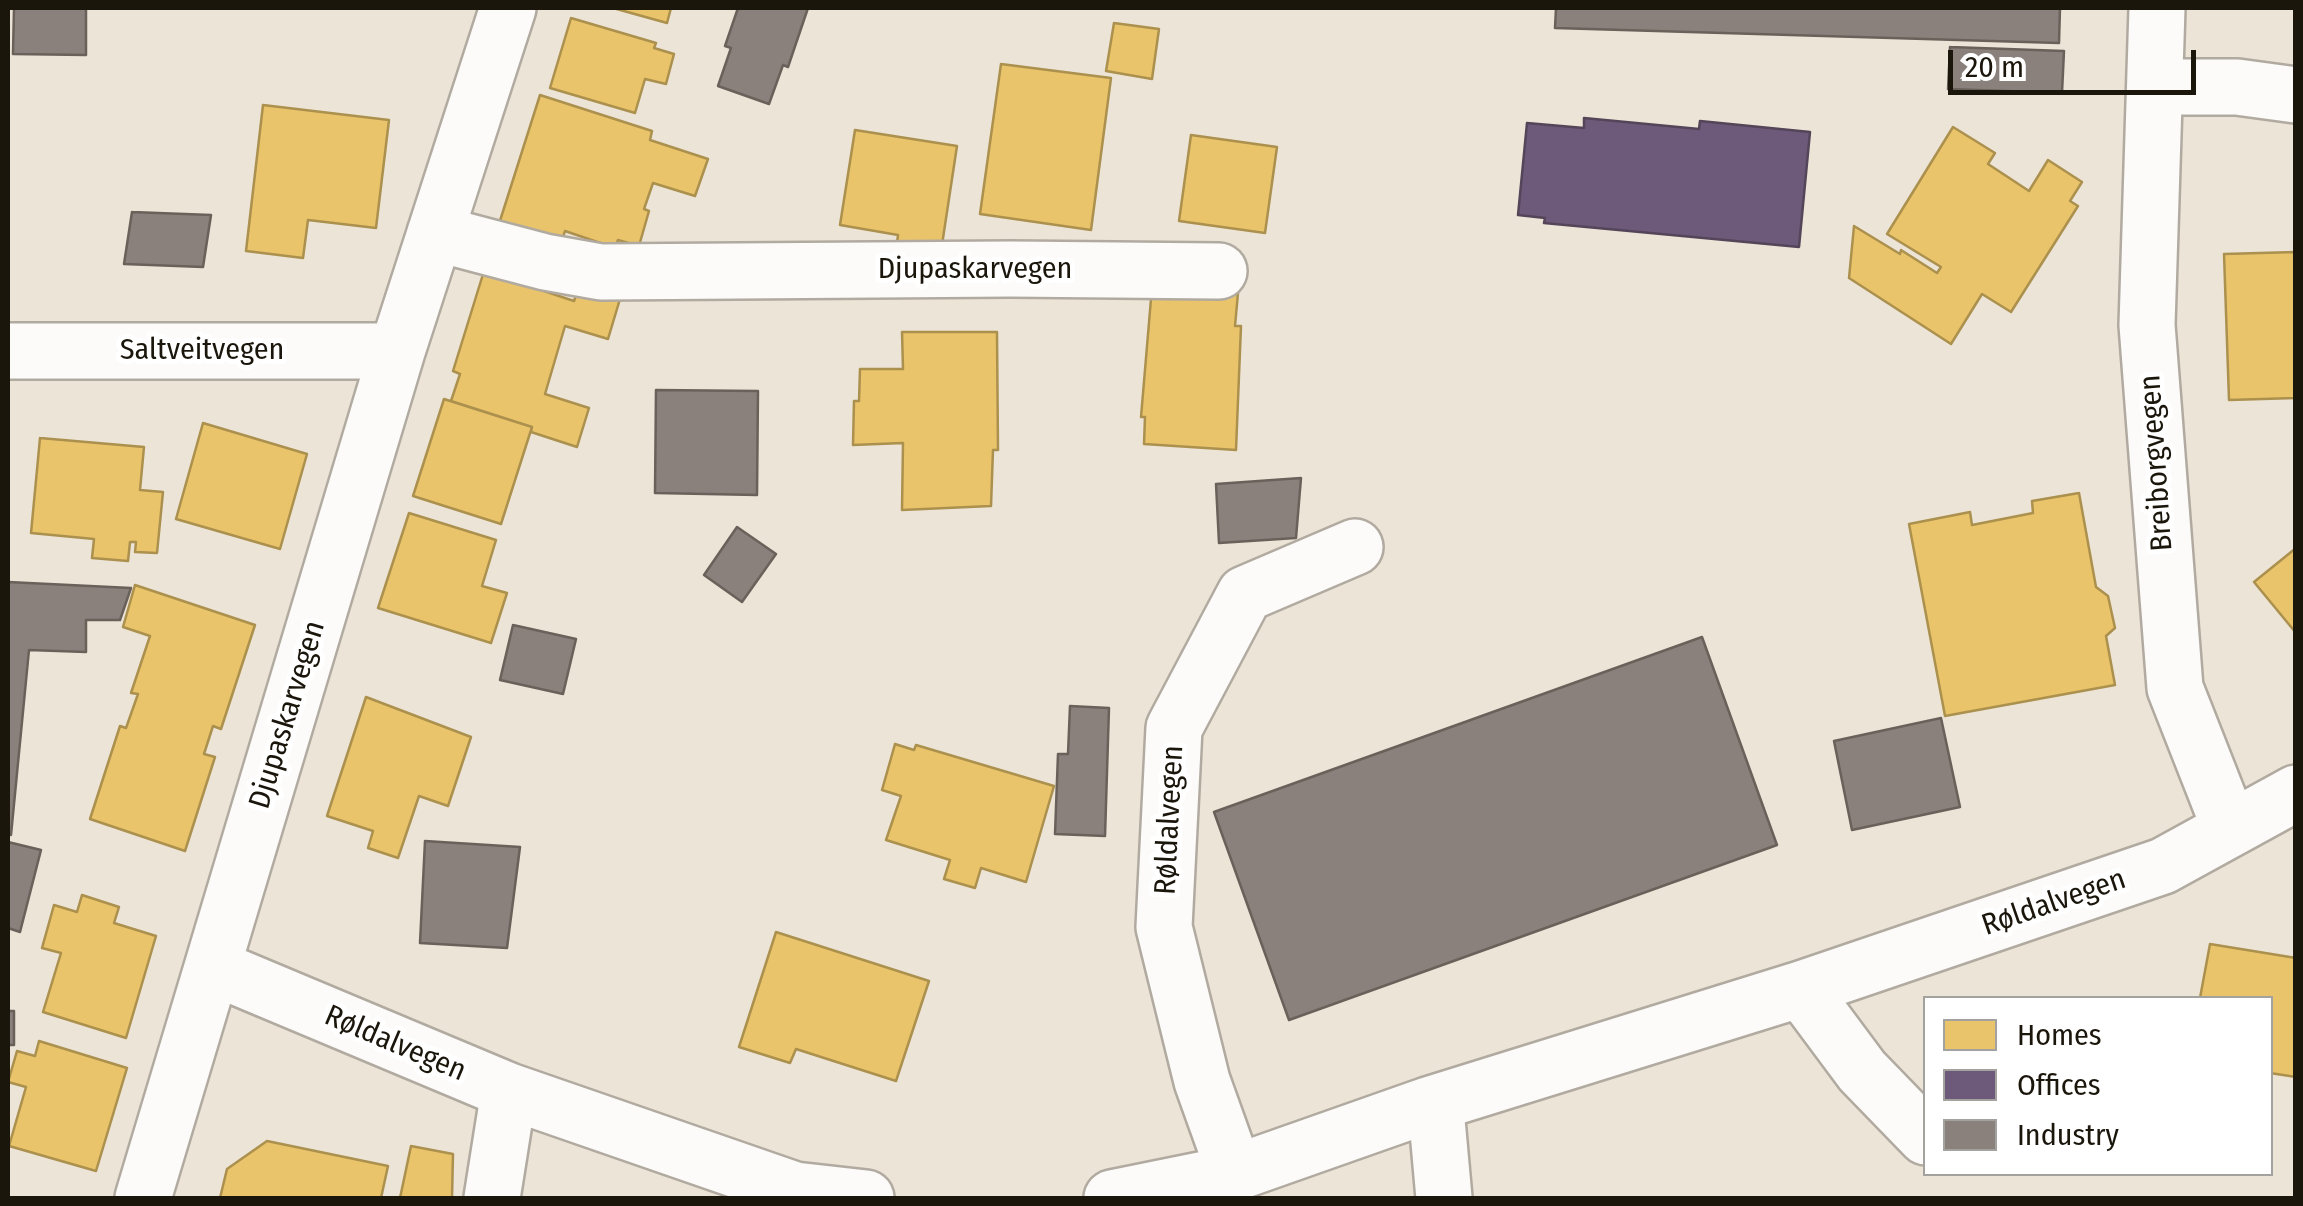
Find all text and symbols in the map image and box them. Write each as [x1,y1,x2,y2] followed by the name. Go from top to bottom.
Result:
[1953,30,2200,92] scale bar
[1965,49,2024,85] text: 20 m
[878,252,1072,288] street label: Djupaskarvegen
[120,333,284,369] street label: Saltveitvegen
[2133,374,2181,552] street label: Breiborgvegen
[242,617,334,813] street label: Djupaskarvegen
[1148,744,1192,896] street label: Røldalvegen
[1977,862,2131,944] street label: Røldalvegen
[1923,996,2273,1176] legend
[319,998,471,1090] street label: Røldalvegen
[2017,1017,2102,1053] text: Homes
[2017,1067,2101,1103] text: Offices
[2017,1117,2119,1153] text: Industry

